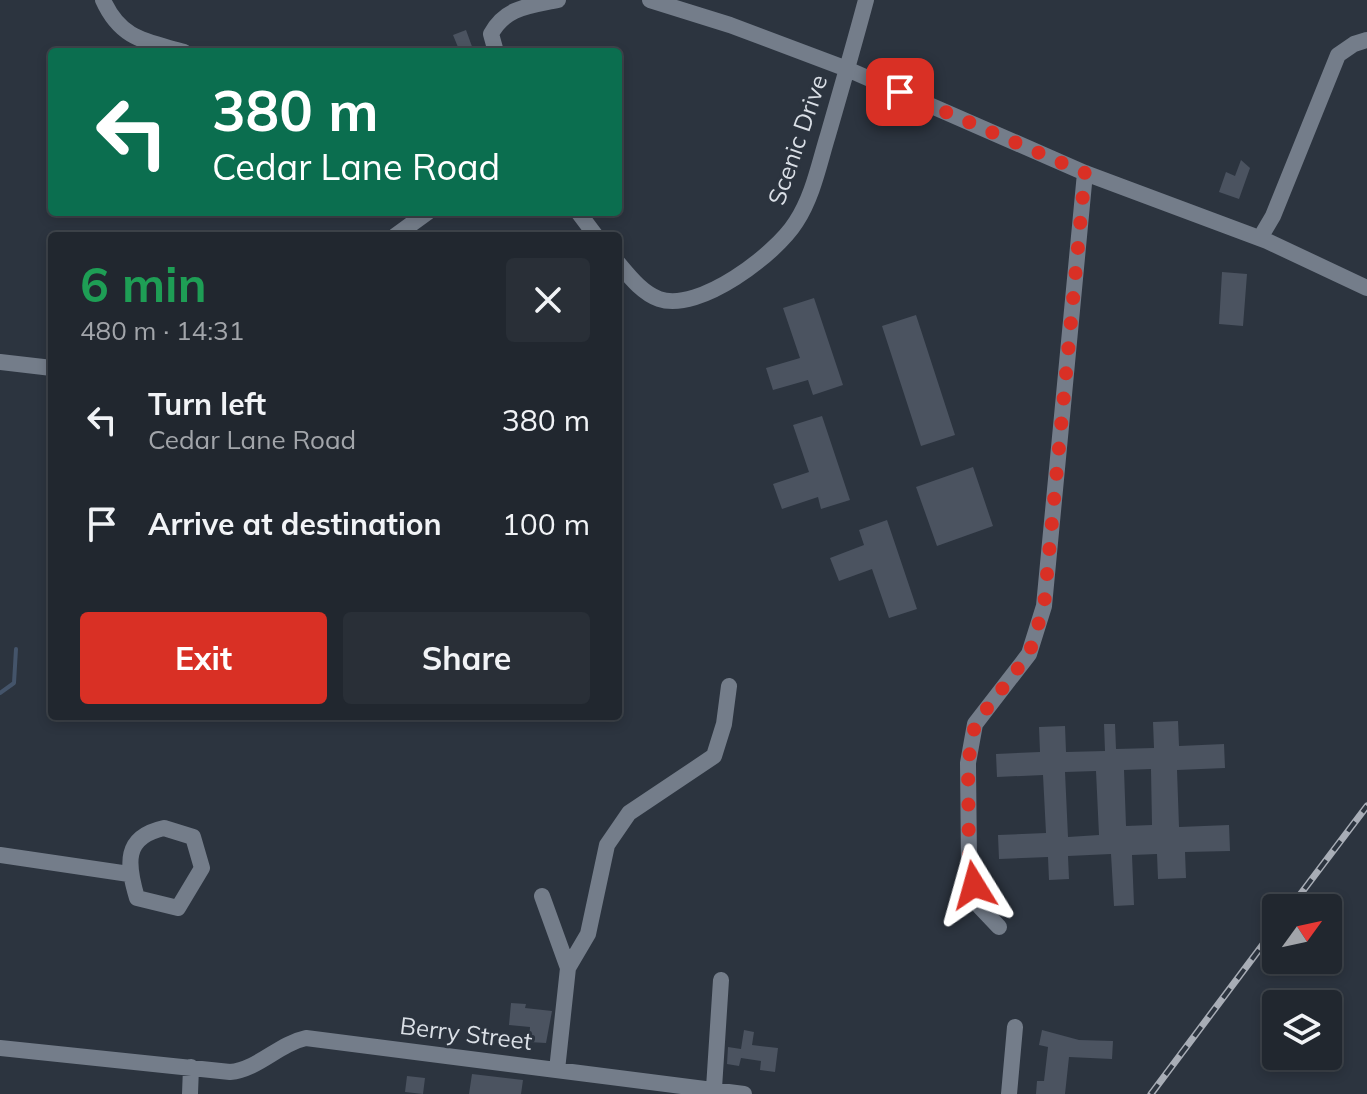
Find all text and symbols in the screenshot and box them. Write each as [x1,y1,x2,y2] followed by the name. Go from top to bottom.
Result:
[866,58,934,126] pin
[878,70,922,114] icon: arrive
[761,71,833,209] street label: Scenic Drive
[212,75,379,145] text: 380 m
[80,80,184,184] icon: left
[212,144,500,189] text: Cedar Lane Road
[80,254,207,314] text: 6 min
[506,258,590,342] button: close
[80,314,244,347] text: 480 m · 14:31
[148,385,266,423] text: Turn left
[80,398,124,442] icon: left
[502,401,590,439] text: 380 m
[148,423,356,456] text: Cedar Lane Road
[80,502,124,546] icon: arrive
[148,505,442,543] text: Arrive at destination
[502,505,590,543] text: 100 m
[80,612,327,704] button: Exit
[343,612,590,704] button: Share
[932,843,1016,927] position arrow
[1262,894,1342,974] north arrow
[1262,894,1342,1070] map controls
[1262,990,1342,1070] button: layers
[398,1010,534,1056] street label: Berry Street

